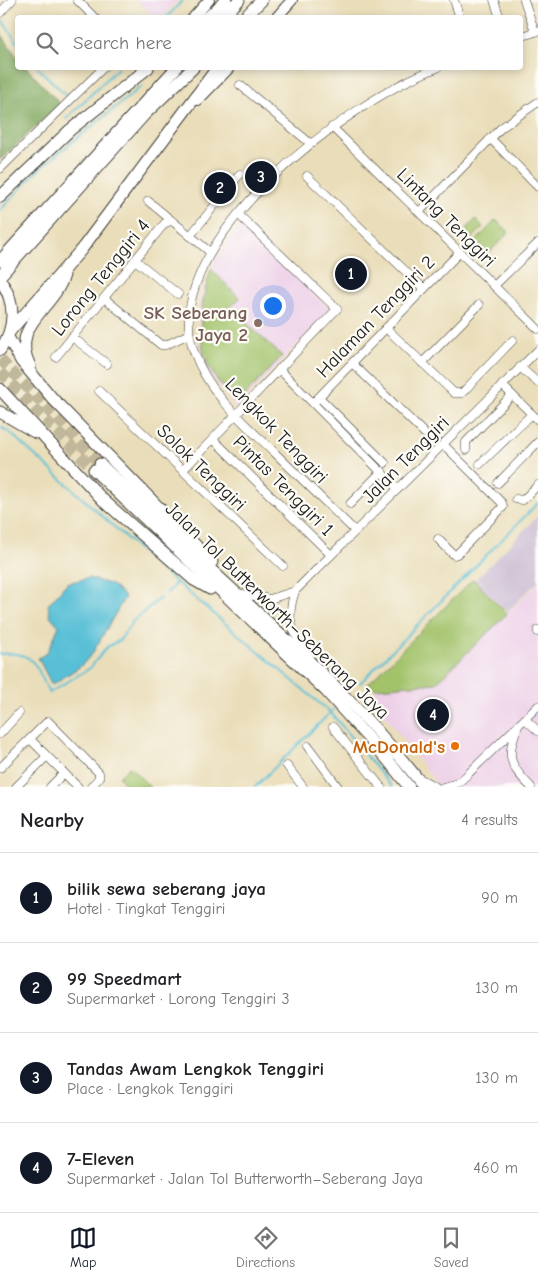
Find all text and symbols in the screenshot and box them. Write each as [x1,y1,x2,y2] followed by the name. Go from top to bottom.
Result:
[15,15,523,70] search box
[33,29,61,57] icon: search
[73,32,172,54] text: Search here
[245,158,277,196] pin: 3
[392,164,500,272] street label: Lintang Tenggiri
[204,169,236,207] pin: 2
[47,215,155,340] street label: Lorong Tenggiri 4
[312,251,440,382] street label: Halaman Tenggiri 2
[335,255,367,293] pin: 1
[260,293,286,319] your location
[144,302,248,346] place label: SK Seberang Jaya 2
[252,317,264,329] marker: SK Seberang Jaya 2
[220,373,332,488] street label: Lengkok Tenggiri
[358,412,454,508] street label: Jalan Tenggiri
[152,420,250,516] street label: Solok Tenggiri
[228,431,338,541] street label: Pintas Tenggiri 1
[161,498,394,724] street label: Jalan Tol Butterworth–Seberang Jaya
[417,696,449,734] pin: 4
[353,736,445,758] place label: McDonald's
[449,740,461,752] marker: McDonald's
[20,808,84,832] text: Nearby
[461,811,518,829] text: 4 results
[67,878,266,900] text: bilik sewa seberang jaya
[33,889,39,907] text: 1
[481,889,518,907] text: 90 m
[67,900,225,918] text: Hotel · Tingkat Tenggiri
[67,968,181,990] text: 99 Speedmart
[32,979,40,997] text: 2
[475,979,518,997] text: 130 m
[67,990,290,1008] text: Supermarket · Lorong Tenggiri 3
[67,1058,324,1080] text: Tandas Awam Lengkok Tenggiri
[32,1069,40,1087] text: 3
[475,1069,518,1087] text: 130 m
[67,1080,234,1098] text: Place · Lengkok Tenggiri
[67,1148,134,1170] text: 7-Eleven
[32,1159,40,1177] text: 4
[473,1159,518,1177] text: 460 m
[67,1170,423,1188] text: Supermarket · Jalan Tol Butterworth–Seberang Jaya
[69,1224,97,1271] tab: Map
[236,1224,295,1271] tab: Directions
[434,1224,469,1271] tab: Saved

